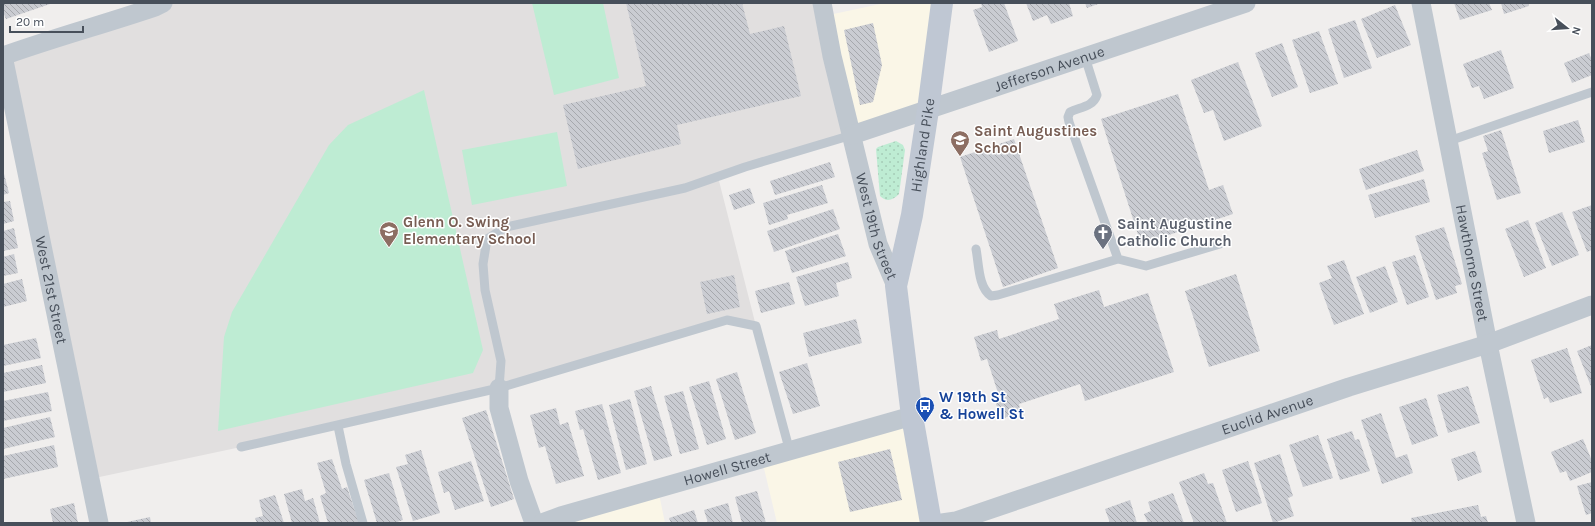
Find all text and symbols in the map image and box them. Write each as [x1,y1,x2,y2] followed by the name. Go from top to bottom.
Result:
[10,8,83,34] scale bar
[1547,8,1587,48] north arrow
[16,15,44,29] text: 20 m
[1569,25,1583,36] text: N
[992,42,1107,96] street label: Jefferson Avenue
[907,97,938,194] street label: Highland Pike
[974,122,1097,157] place label: Saint Augustines School
[949,129,971,157] school or university icon: Saint Augustines School
[852,171,901,283] street label: West 19th Street
[1452,203,1492,324] street label: Hawthorne Street
[403,213,536,248] place label: Glenn O. Swing Elementary School
[1117,215,1232,250] place label: Saint Augustine Catholic Church
[378,220,400,248] school or university icon: Glenn O. Swing Elementary School
[1092,222,1114,250] church icon: Saint Augustine Catholic Church
[31,235,71,346] street label: West 21st Street
[939,388,1024,423] place label: W 19th St & Howell St
[1219,391,1316,439] street label: Euclid Avenue
[914,395,936,423] bus stop icon: W 19th St & Howell St
[681,448,773,490] street label: Howell Street

